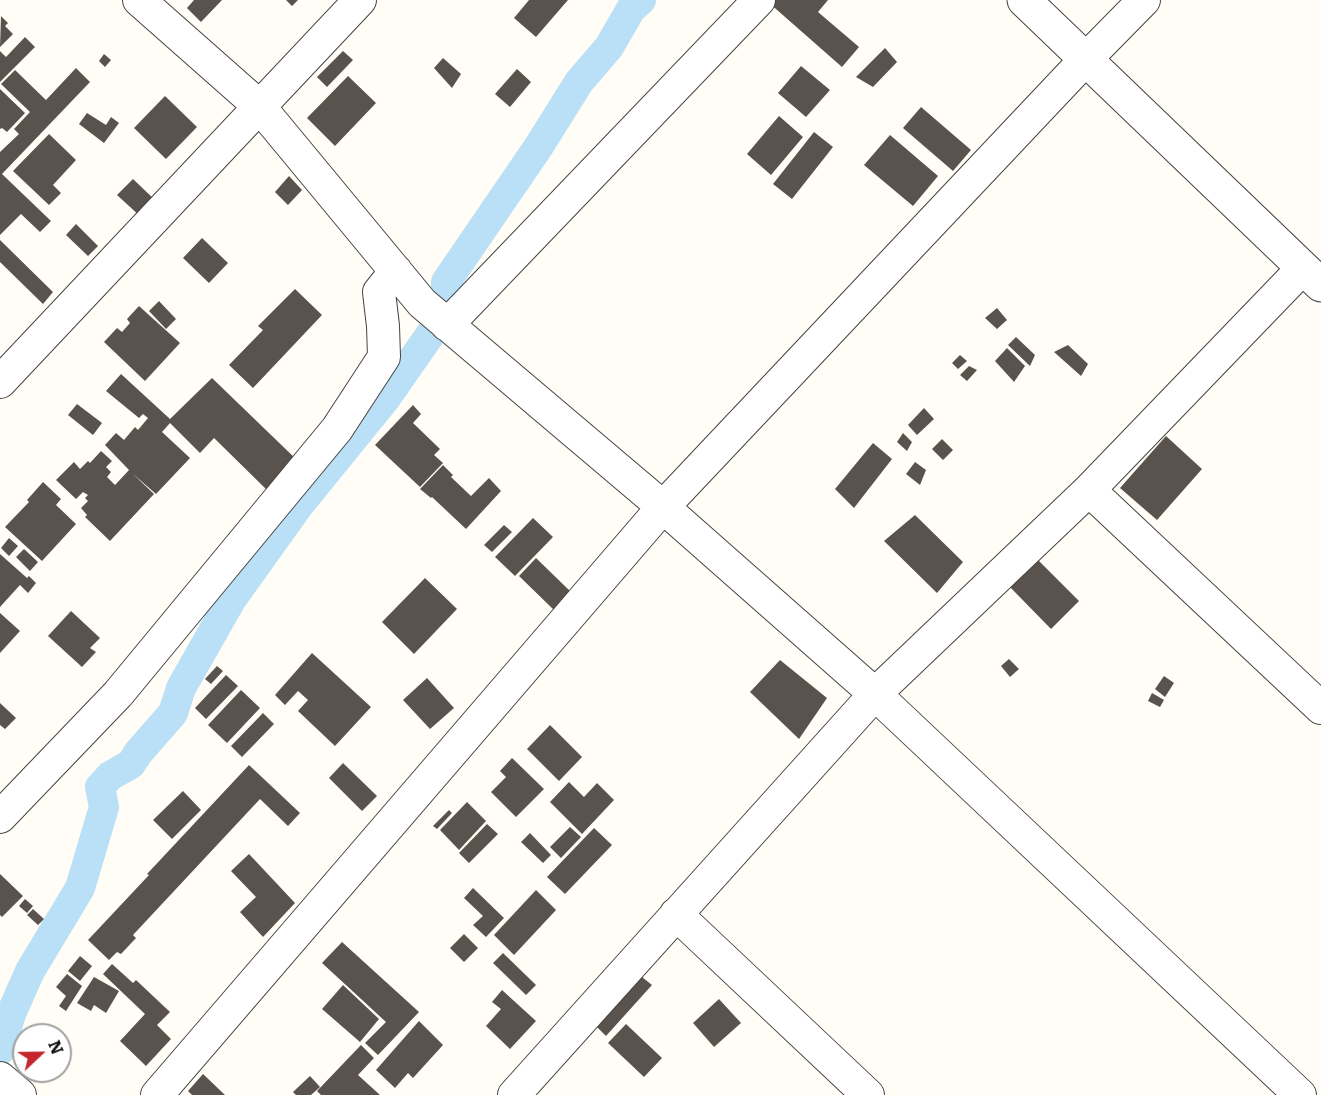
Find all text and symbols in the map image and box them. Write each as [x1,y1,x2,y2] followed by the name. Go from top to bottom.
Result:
[12,1023,72,1083] north arrow
[43,1036,70,1058] text: N

